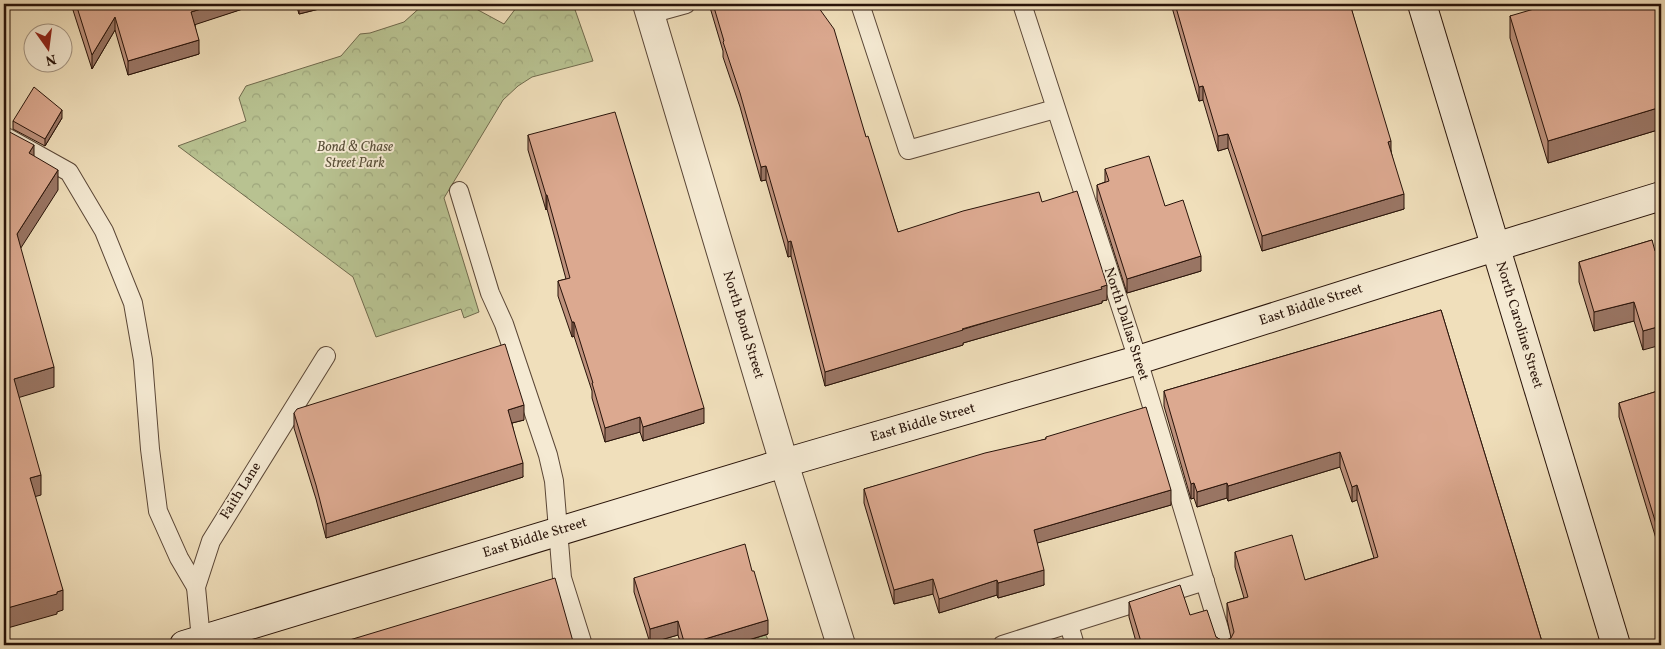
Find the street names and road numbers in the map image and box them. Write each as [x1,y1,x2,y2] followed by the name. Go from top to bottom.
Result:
[1491,259,1547,391] street label: North Caroline Street
[1099,265,1153,383] street label: North Dallas Street
[718,269,768,381] street label: North Bond Street
[1257,279,1365,331] street label: East Biddle Street
[868,399,978,447] street label: East Biddle Street
[216,458,266,523] street label: Faith Lane
[481,513,590,563] street label: East Biddle Street

